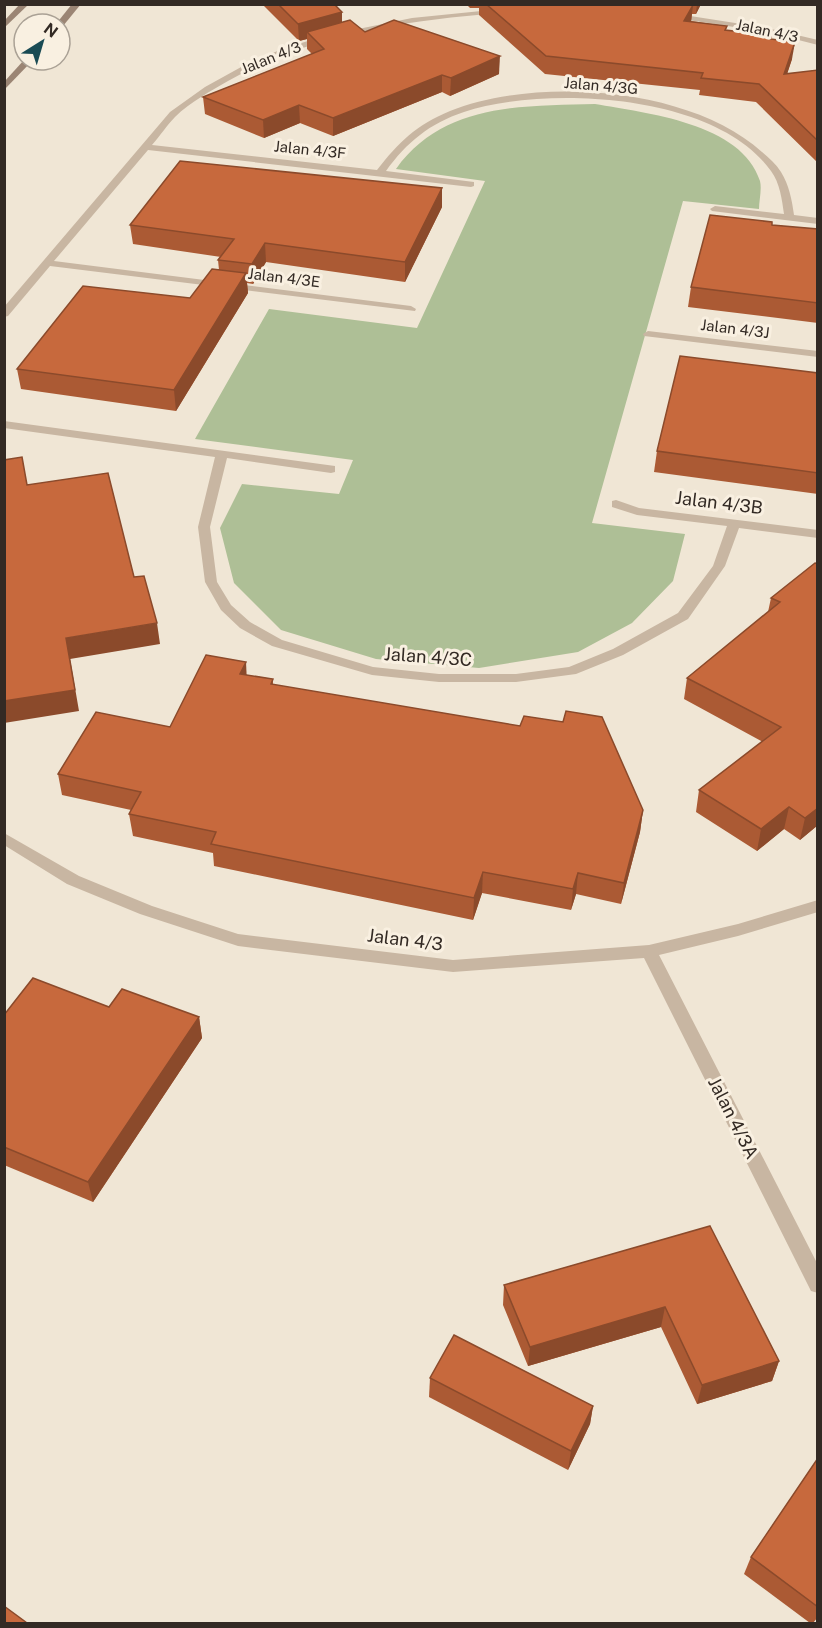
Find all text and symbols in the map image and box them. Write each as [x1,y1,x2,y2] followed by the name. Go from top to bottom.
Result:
[12,12,72,72] north arrow
[734,16,800,45] street label: Jalan 4/3
[40,19,61,42] text: N
[238,38,303,77] street label: Jalan 4/3
[563,74,639,97] street label: Jalan 4/3G
[273,137,347,162] street label: Jalan 4/3F
[247,265,321,290] street label: Jalan 4/3E
[700,316,770,341] street label: Jalan 4/3J
[674,487,764,518] street label: Jalan 4/3B
[383,643,473,670] street label: Jalan 4/3C
[366,924,444,955] street label: Jalan 4/3
[704,1073,763,1162] street label: Jalan 4/3A

